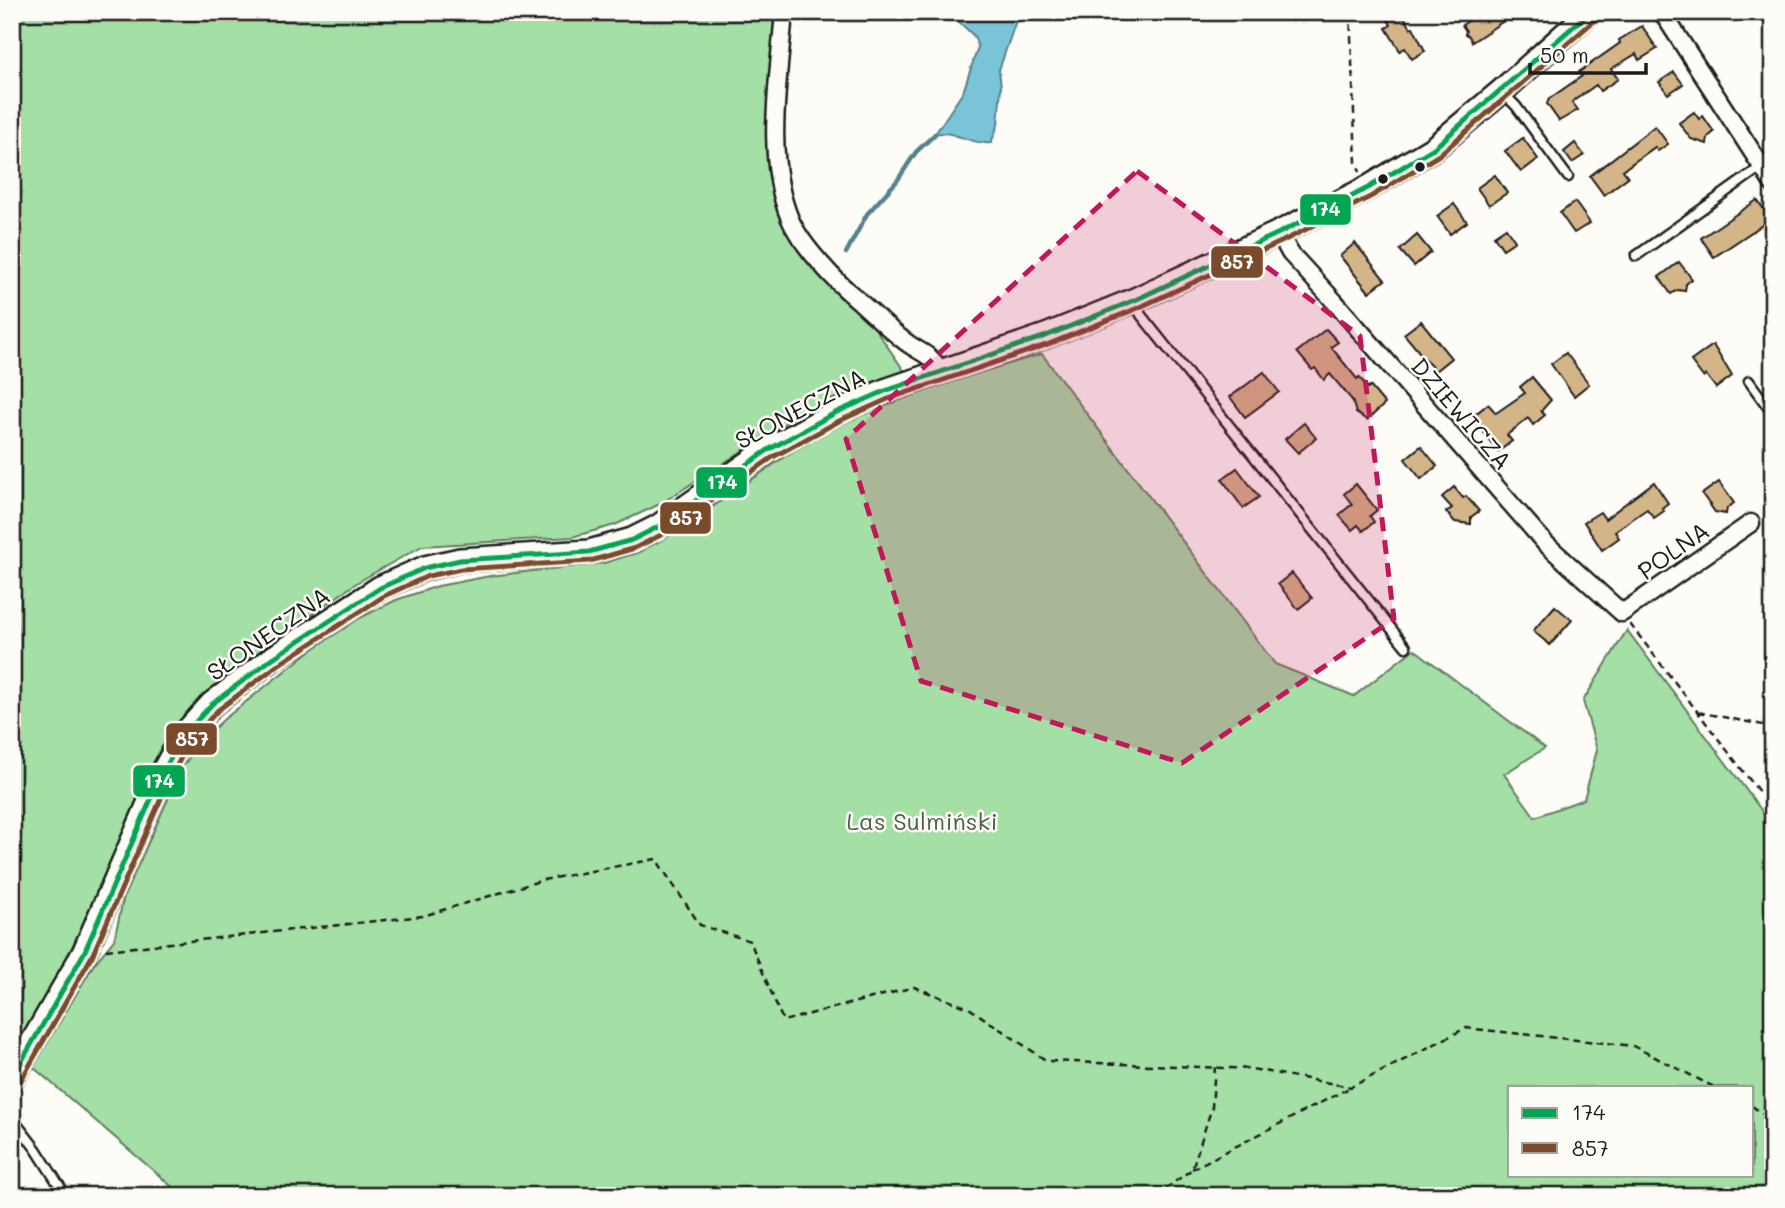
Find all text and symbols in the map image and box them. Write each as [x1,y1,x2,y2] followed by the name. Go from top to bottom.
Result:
[1530,32,1645,76] scale bar
[1540,41,1589,68] text: 50 m
[1413,160,1427,174] unlabelled marker
[1376,172,1390,186] unlabelled marker
[1299,193,1352,226] line badge: 174
[1309,196,1341,221] text: 174
[1210,245,1264,279] line badge: 857
[1220,249,1254,274] text: 857
[1405,351,1519,475] street label: DZIEWICZA
[729,361,871,455] street label: SŁONECZNA
[695,466,748,499] line badge: 174
[706,469,738,494] text: 174
[659,501,712,535] line badge: 857
[669,505,703,530] text: 857
[1631,514,1715,586] street label: POLNA
[200,579,336,687] street label: SŁONECZNA
[165,722,218,756] line badge: 857
[175,726,209,751] text: 857
[132,764,186,798] line badge: 174
[143,768,175,793] text: 174
[846,805,998,836] park label: Las Sulmiński
[1508,1086,1754,1176] legend
[1572,1098,1606,1125] text: 174
[1572,1134,1609,1161] text: 857

